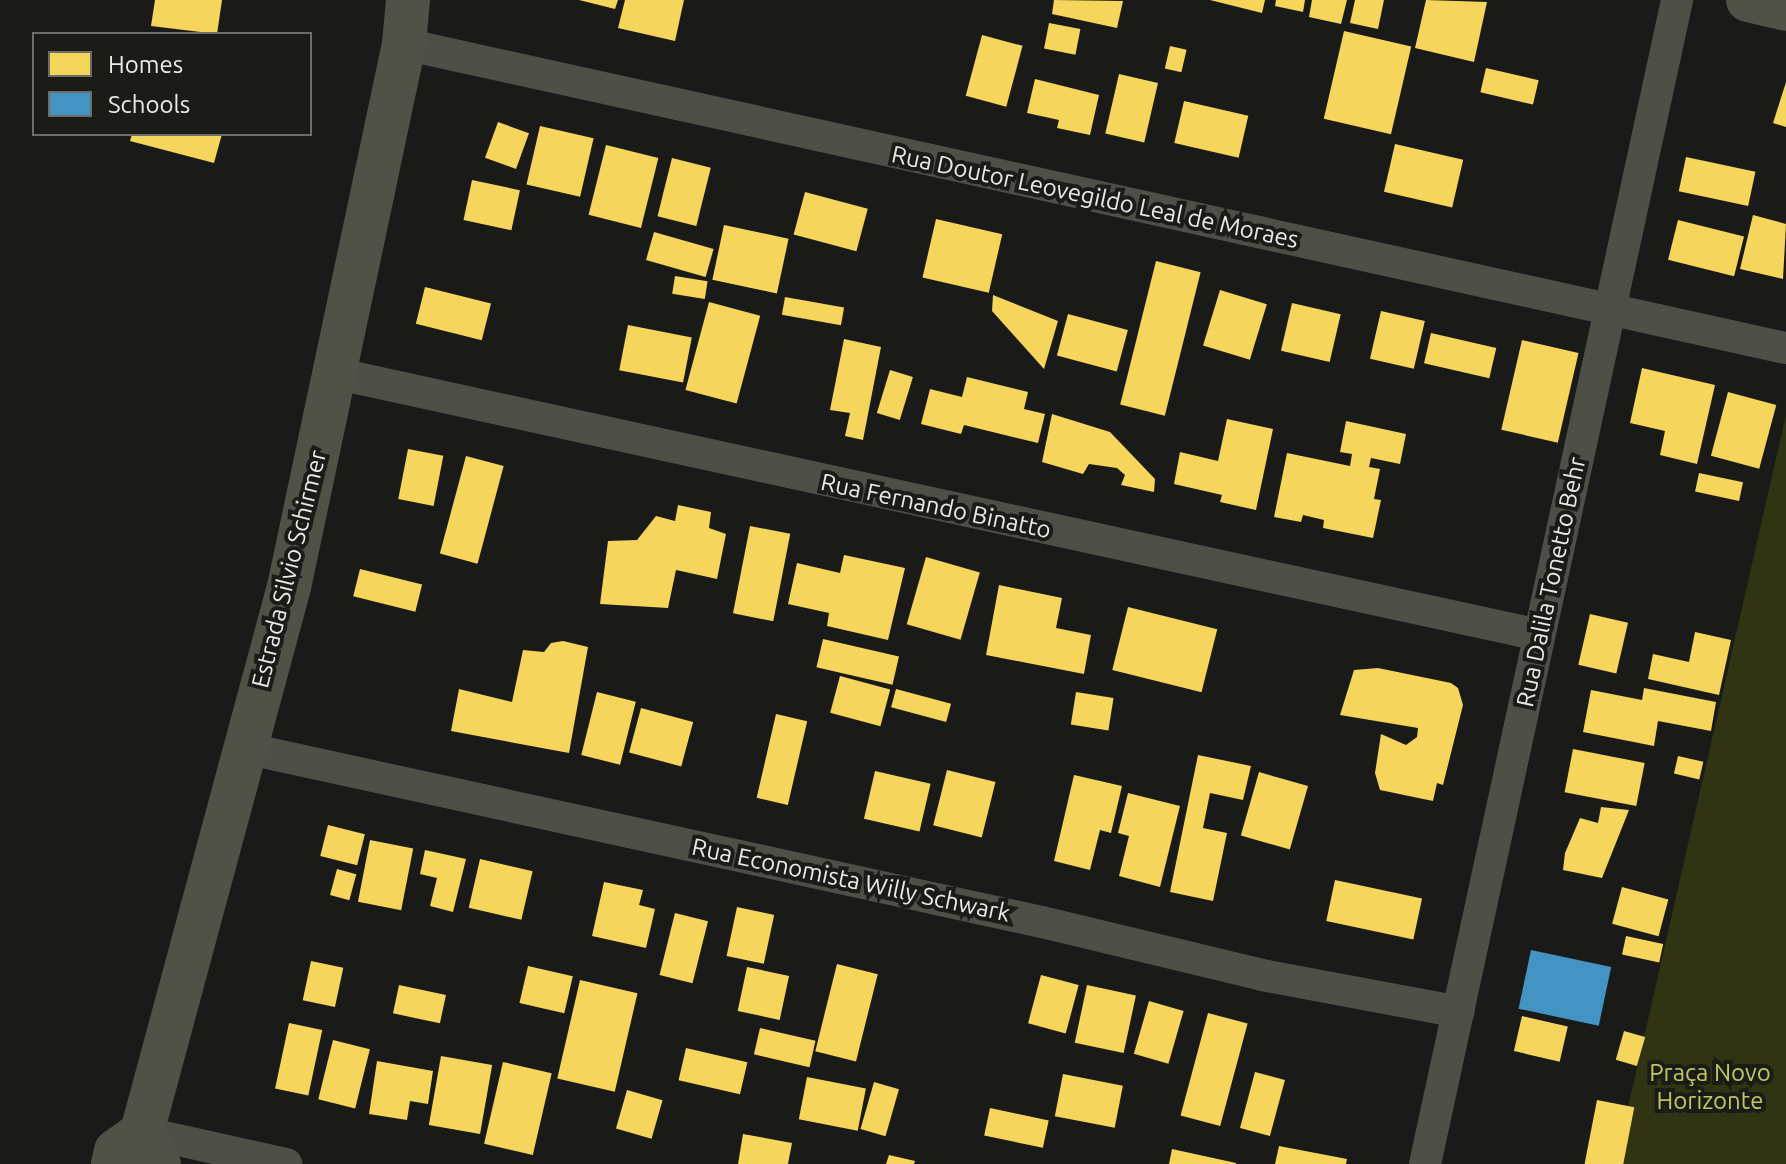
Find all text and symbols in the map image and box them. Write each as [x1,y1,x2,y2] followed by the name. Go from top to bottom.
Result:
[32,32,312,136] legend
[108,51,183,78] text: Homes
[108,91,190,118] text: Schools
[889,140,1301,254] street label: Rua Doutor Leovegildo Leal de Moraes
[246,447,332,691] street label: Estrada Silvio Schirmer
[1510,454,1592,710] street label: Rua Dalila Tonetto Behr
[818,468,1054,544] street label: Rua Fernando Binatto
[689,832,1013,928] street label: Rua Economista Willy Schwark
[1649,1059,1771,1115] park label: Praça Novo Horizonte

